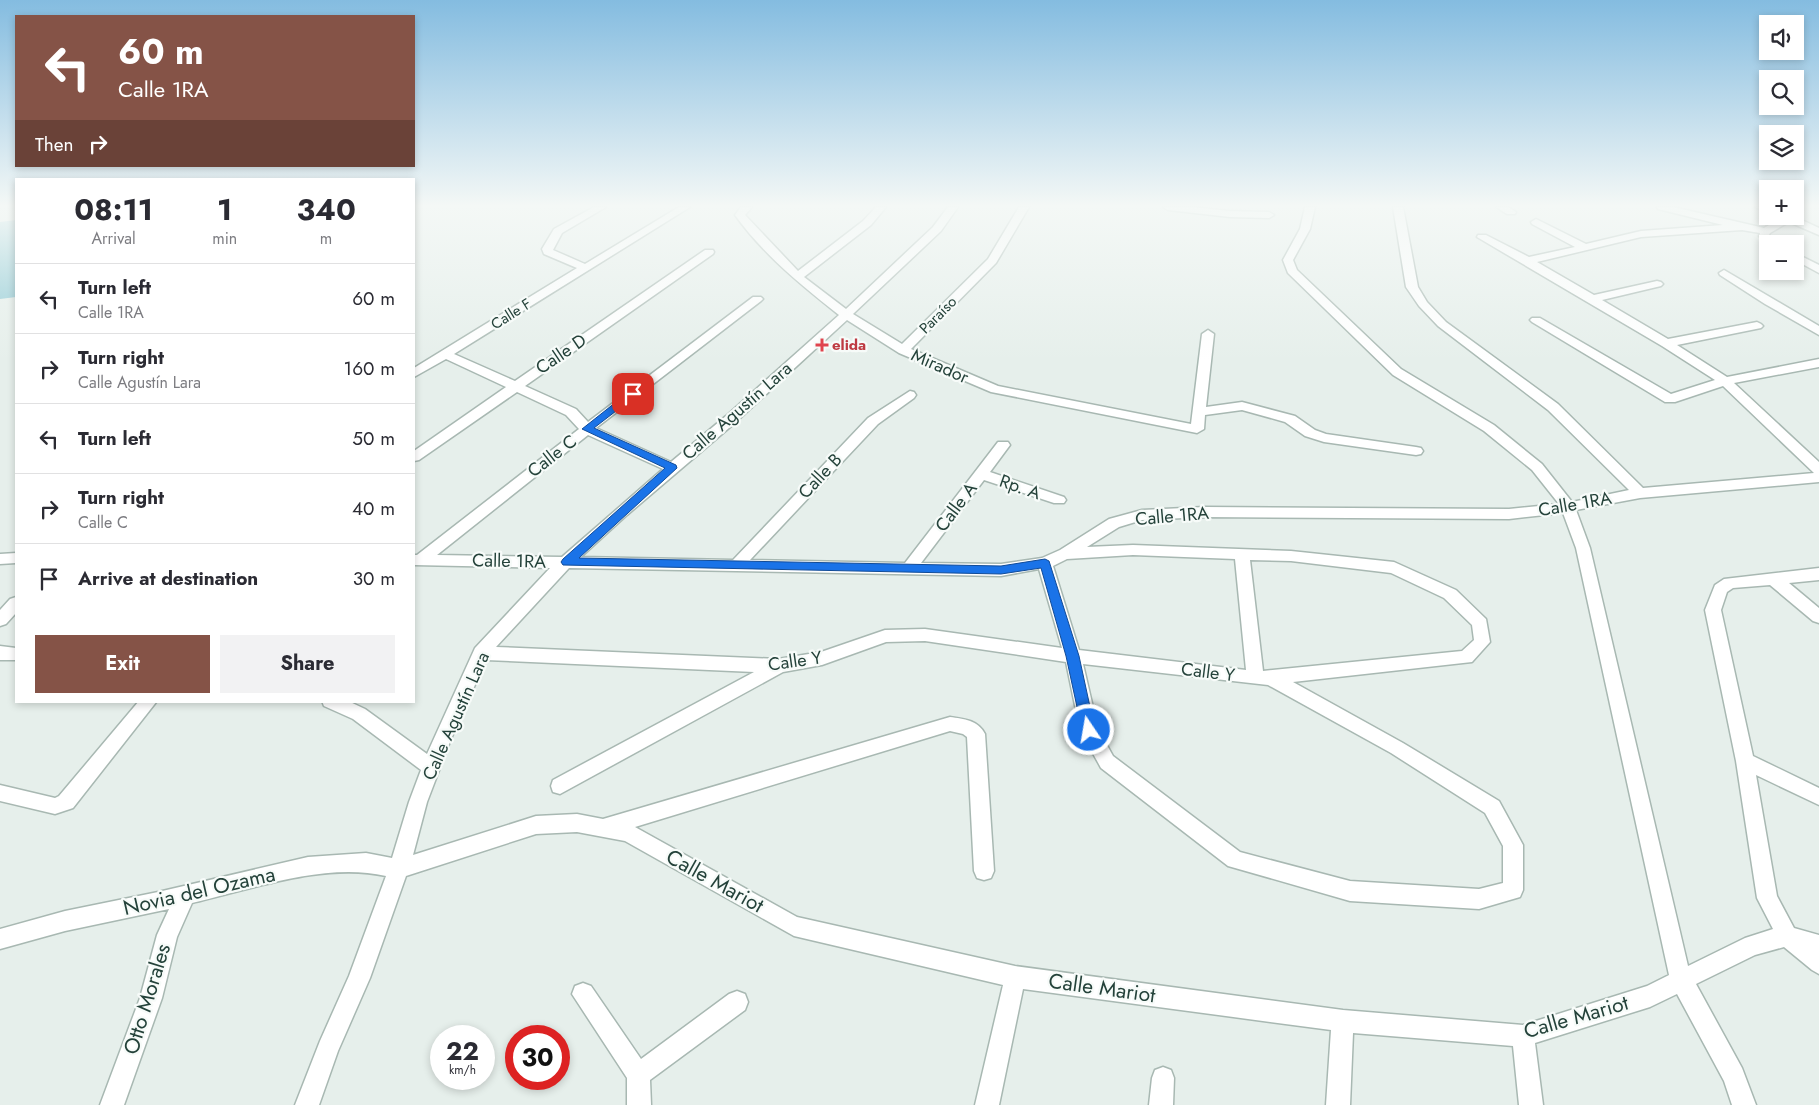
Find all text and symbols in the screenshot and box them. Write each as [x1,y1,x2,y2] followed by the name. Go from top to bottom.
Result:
[1759,15,1804,280] map controls
[1759,15,1804,60] button: sound
[118,27,204,77] text: 60 m
[35,35,100,100] icon: left
[1759,70,1804,115] button: search
[118,73,208,105] text: Calle 1RA
[1759,125,1804,170] button: layers
[84,130,112,158] icon: right
[35,131,74,158] text: Then
[1759,180,1804,225] button: +
[74,188,153,231] text: 08:11
[217,188,232,231] text: 1
[296,188,356,231] text: 340
[92,227,136,250] text: Arrival
[212,227,237,250] text: min
[320,227,332,250] text: m
[1759,235,1804,280] button: −
[78,274,151,301] text: Turn left
[35,285,63,313] icon: left
[352,285,395,312] text: 60 m
[914,291,962,339] street label: Paraíso
[486,293,536,335] street label: Calle F
[78,301,144,324] text: Calle 1RA
[530,328,592,380] street label: Calle D
[832,334,866,356] place label: elida
[816,339,828,351] marker: elida
[907,342,974,390] street label: Mirador
[78,344,164,371] text: Turn right
[35,355,63,383] icon: right
[344,355,395,382] text: 160 m
[676,356,798,466] street label: Calle Agustín Lara
[78,371,201,394] text: Calle Agustín Lara
[612,373,654,415] pin
[619,380,647,408] icon: arrive
[35,425,63,453] icon: left
[78,425,151,452] text: Turn left
[352,425,395,452] text: 50 m
[522,428,582,484] street label: Calle C
[792,447,848,505] street label: Calle B
[996,468,1044,506] street label: Rp. A
[929,477,983,537] street label: Calle A
[78,484,164,511] text: Turn right
[1536,485,1614,523] street label: Calle 1RA
[35,495,63,523] icon: right
[352,495,395,522] text: 40 m
[1134,500,1210,532] street label: Calle 1RA
[78,511,128,534] text: Calle C
[472,547,546,575] street label: Calle 1RA
[35,565,63,593] icon: arrive
[78,565,258,592] text: Arrive at destination
[353,565,395,592] text: 30 m
[35,635,210,693] button: Exit
[220,635,395,693] button: Share
[766,644,824,678] street label: Calle Y
[416,648,496,784] street label: Calle Agustín Lara
[1180,656,1237,688] street label: Calle Y
[1062,703,1114,755] position arrow
[661,842,769,920] street label: Calle Mariot
[120,859,278,923] street label: Novia del Ozama
[116,940,178,1058] street label: Otto Morales
[1047,966,1157,1010] street label: Calle Mariot
[1520,988,1632,1046] street label: Calle Mariot
[505,1025,570,1090] speed limit sign: 30
[446,1033,479,1069] text: 22
[449,1061,476,1079] text: km/h

